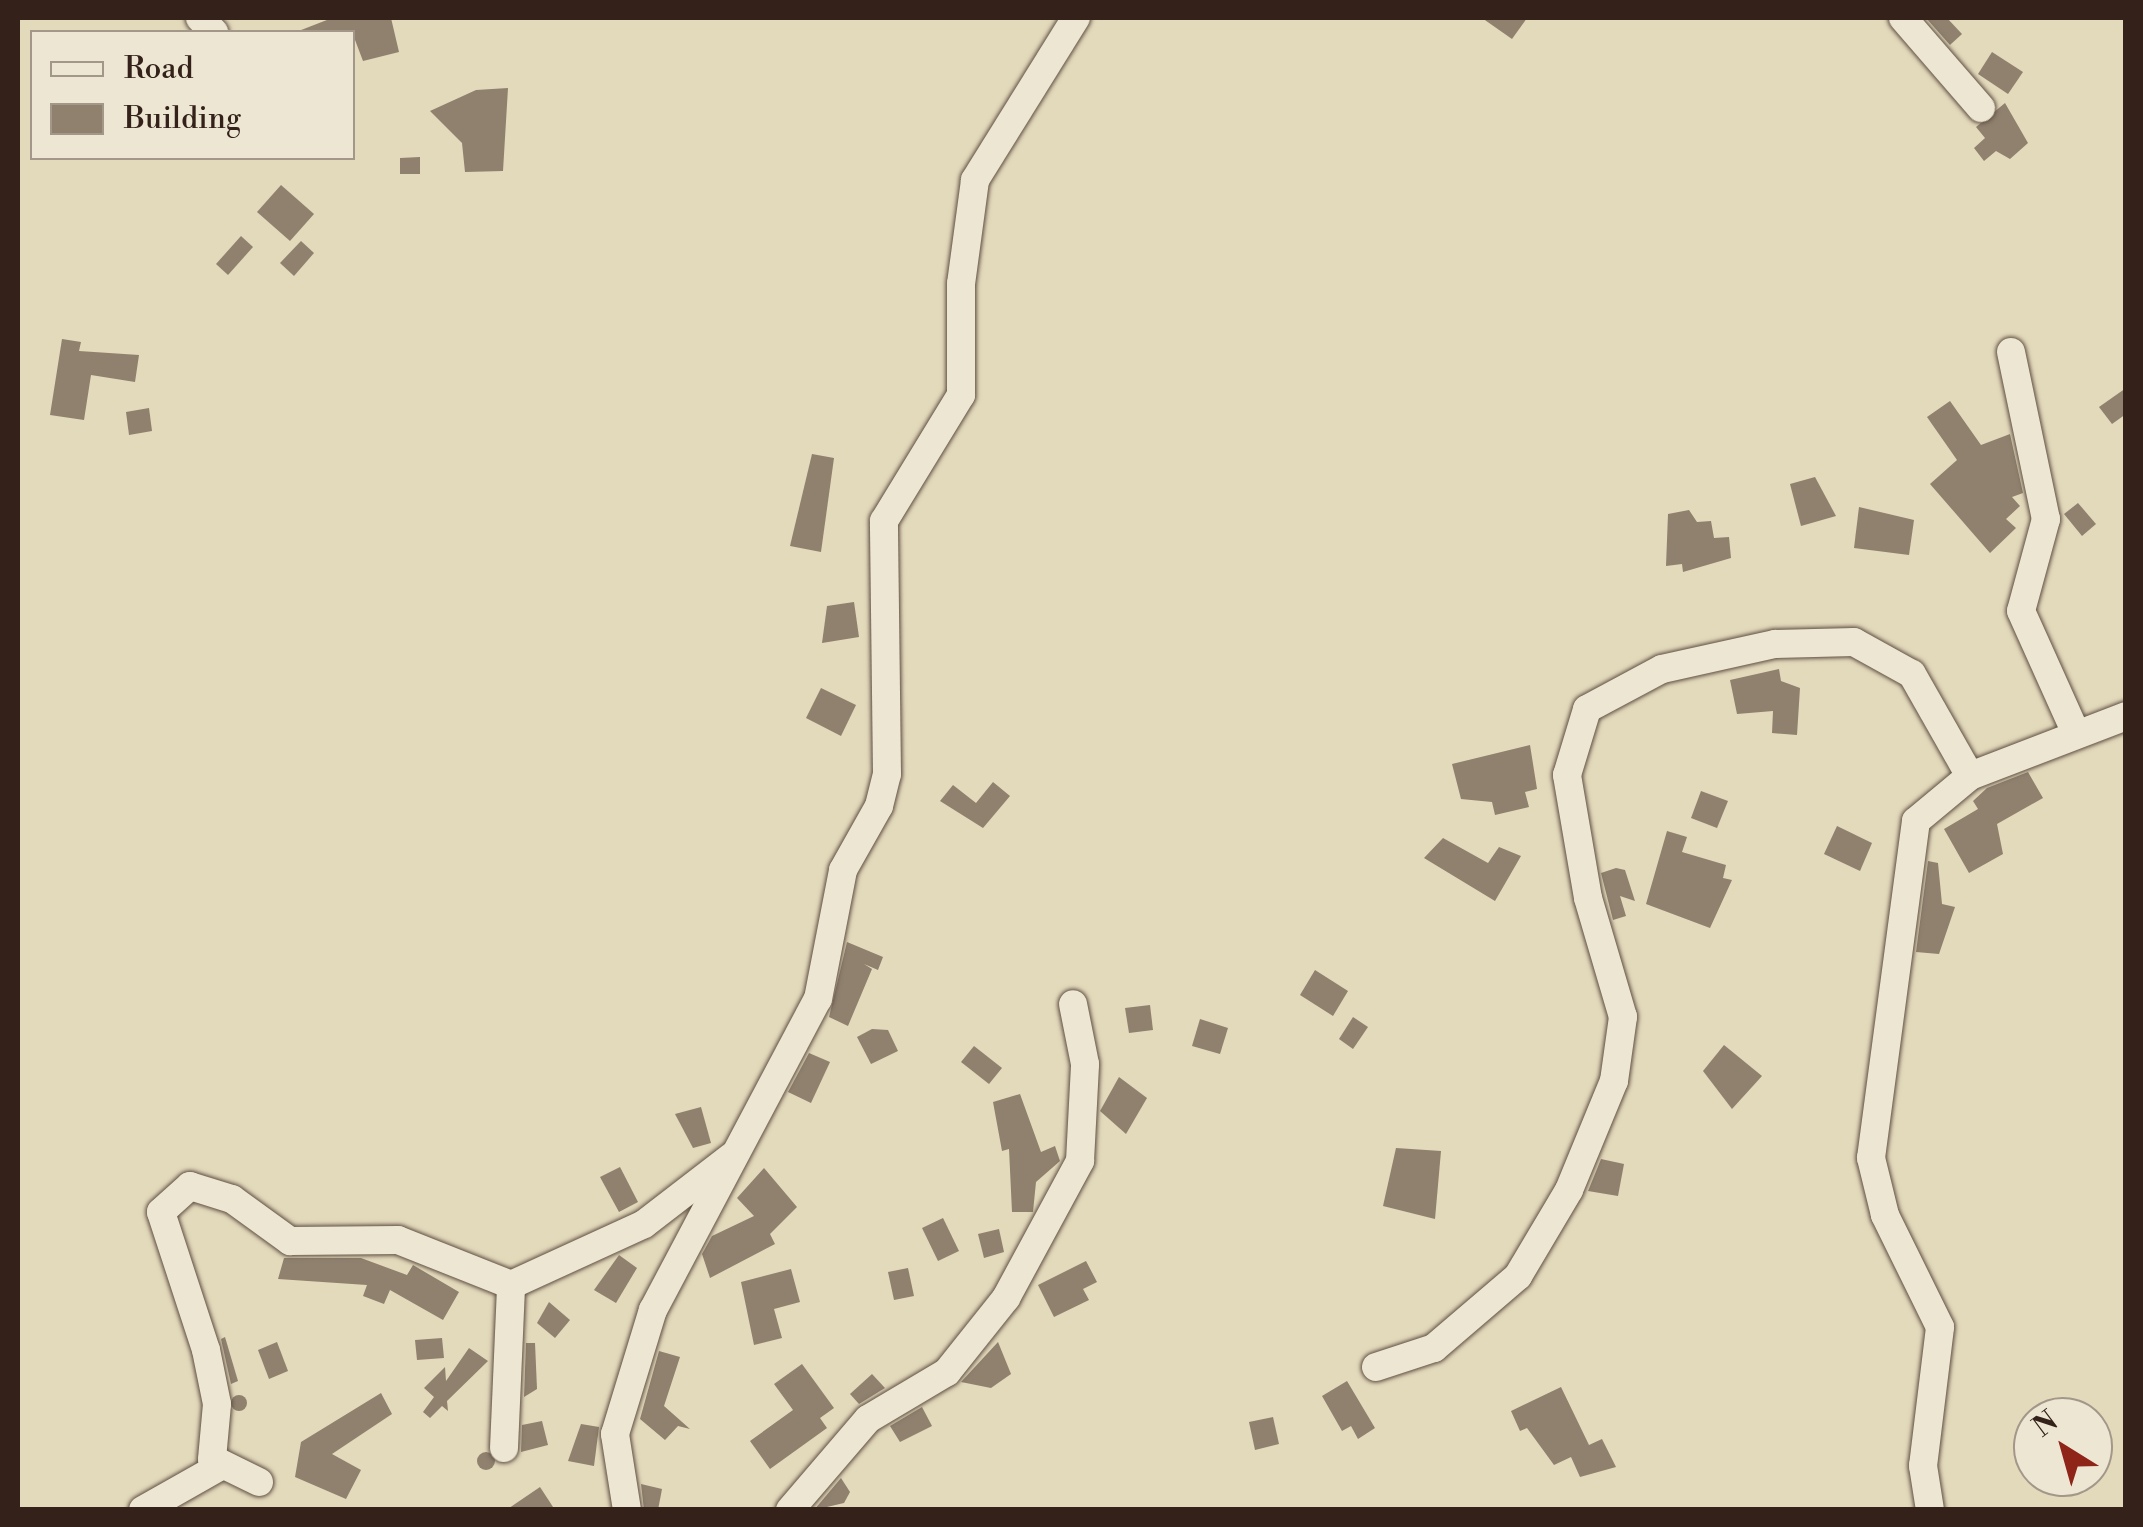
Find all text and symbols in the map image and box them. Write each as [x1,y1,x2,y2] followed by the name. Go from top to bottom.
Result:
[30,30,355,160] legend
[124,50,194,88] text: Road
[124,100,241,138] text: Building
[2013,1397,2113,1497] north arrow
[2026,1404,2065,1445] text: N

